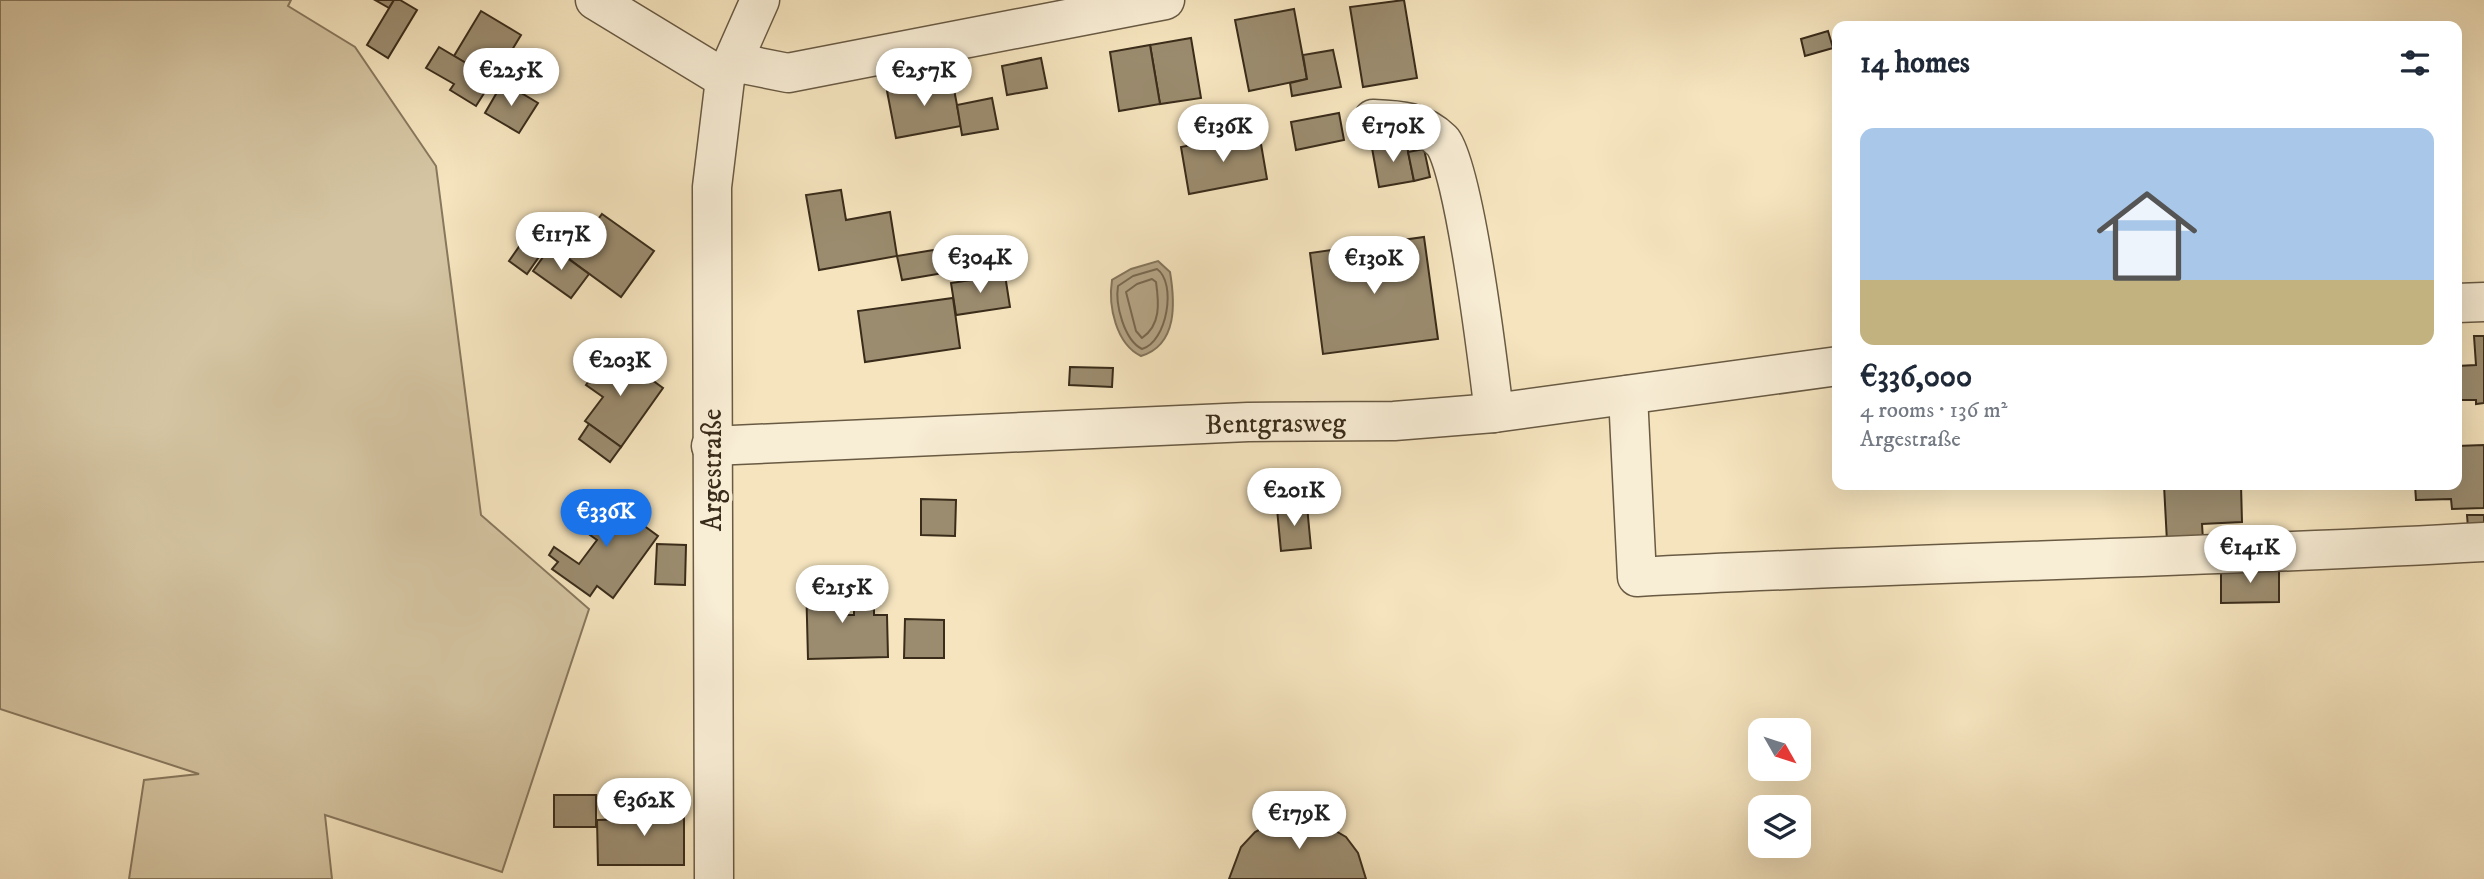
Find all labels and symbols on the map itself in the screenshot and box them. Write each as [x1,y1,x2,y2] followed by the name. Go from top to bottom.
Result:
[462,48,560,108] pin: €225K
[875,48,973,108] pin: €257K
[1174,104,1272,164] pin: €136K
[1344,104,1442,164] pin: €170K
[512,212,610,272] pin: €117K
[931,236,1029,295] pin: €304K
[1325,236,1423,296] pin: €130K
[571,338,669,398] pin: €203K
[1204,405,1347,443] street label: Bentgrasweg
[695,409,730,531] street label: Argestraße
[1245,468,1343,528] pin: €201K
[557,490,655,549] pin: €336K
[2201,526,2299,585] pin: €141K
[793,566,891,625] pin: €215K
[1748,718,1811,780] north arrow
[595,778,693,838] pin: €362K
[1250,792,1348,851] pin: €179K

